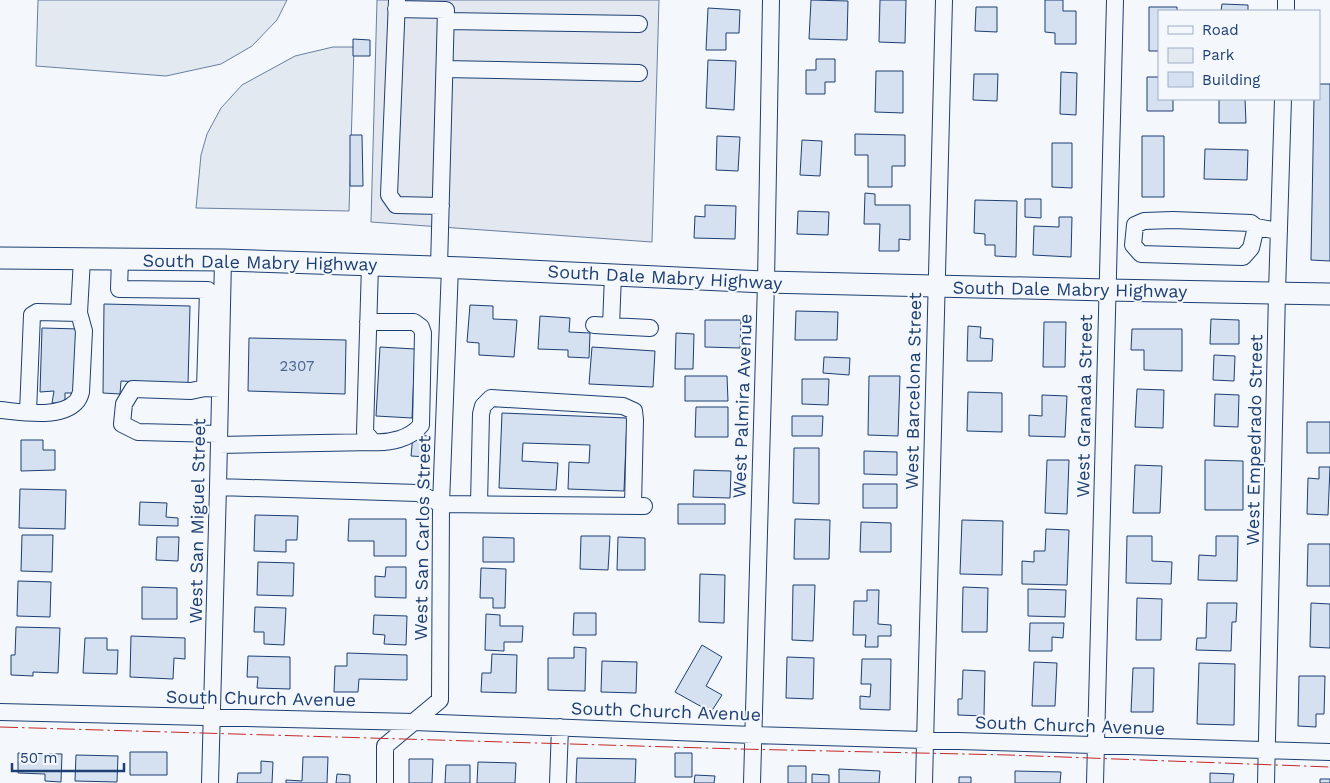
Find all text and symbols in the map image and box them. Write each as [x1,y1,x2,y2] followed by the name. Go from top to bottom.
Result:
[1158,10,1320,100] legend
[1202,21,1239,39] text: Road
[1202,46,1235,64] text: Park
[1202,71,1260,89] text: Building
[142,249,378,275] street label: South Dale Mabry Highway
[547,260,784,294] street label: South Dale Mabry Highway
[952,276,1188,302] street label: South Dale Mabry Highway
[901,292,925,490] street label: West Barcelona Street
[728,313,756,499] street label: West Palmira Avenue
[1072,314,1096,498] street label: West Granada Street
[1242,334,1266,546] street label: West Empedrado Street
[280,357,314,375] house number: 2307
[185,418,209,624] street label: West San Miguel Street
[410,435,434,641] street label: West San Carlos Street
[166,686,356,710] street label: South Church Avenue
[571,697,761,725] street label: South Church Avenue
[975,711,1165,739] street label: South Church Avenue
[12,740,125,772] scale bar
[20,749,57,767] text: 50 m

